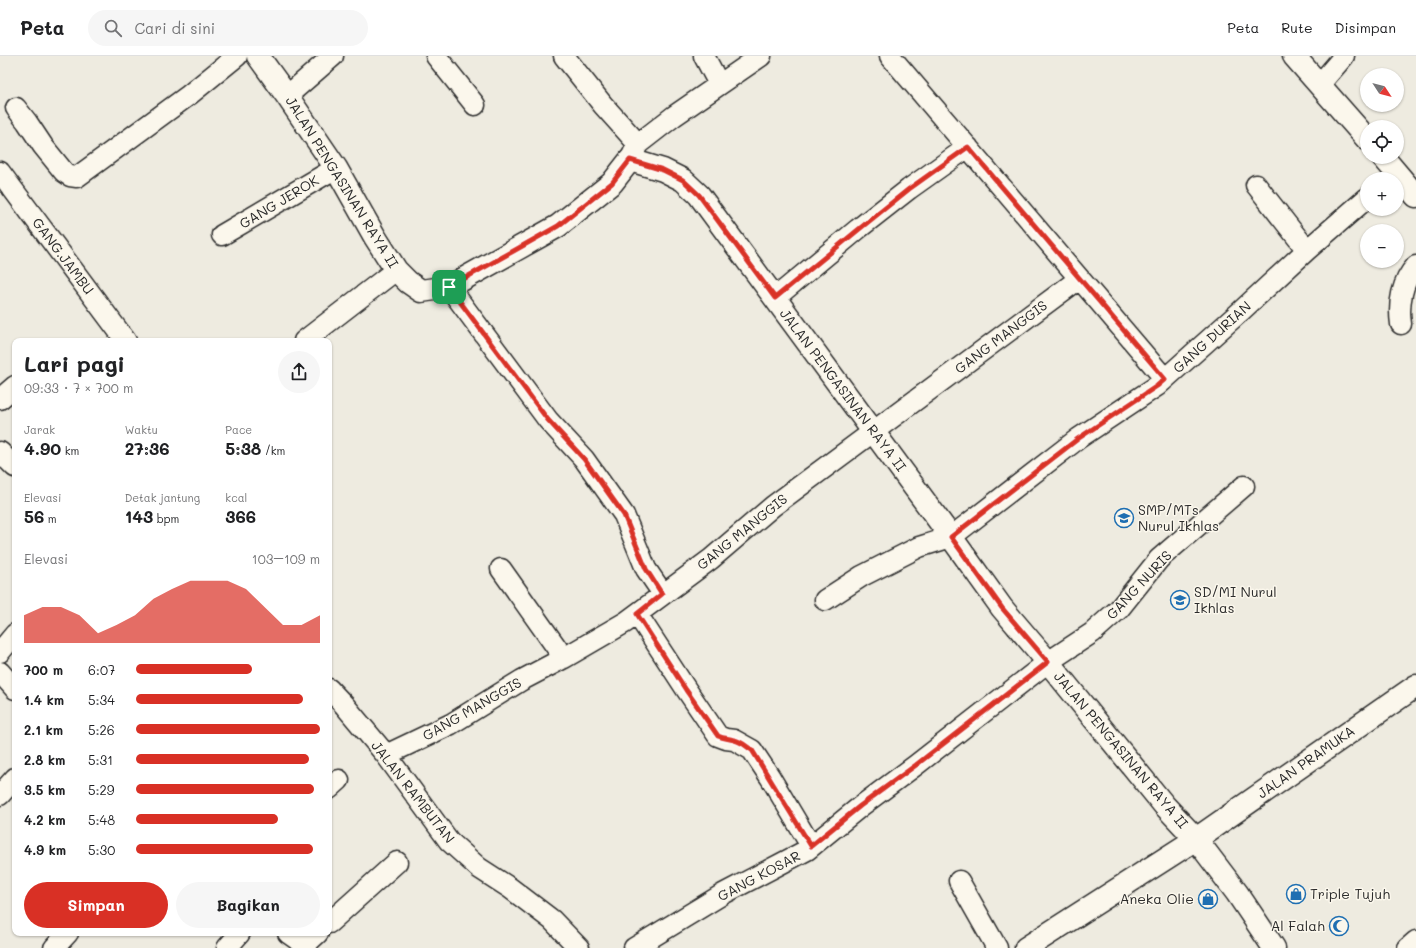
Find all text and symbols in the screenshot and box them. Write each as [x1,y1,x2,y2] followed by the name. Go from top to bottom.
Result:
[88,10,368,46] search box
[20,15,64,40] text: Peta
[102,17,124,39] icon: search
[134,18,215,38] text: Cari di sini
[1227,18,1259,37] text: Peta
[1281,18,1313,37] text: Rute
[1335,18,1396,37] text: Disimpan
[1360,68,1404,112] north arrow
[1360,68,1404,268] map controls
[282,92,403,271] street label: JALAN PENGASINAN RAYA II
[1360,120,1404,164] button: locate
[235,170,322,233] street label: GANG JEROK
[1360,172,1404,216] button: +
[28,213,99,298] street label: GANG.JAMBU
[1360,224,1404,268] button: −
[432,270,466,304] pin
[438,276,460,298] icon: arrive
[951,295,1051,378] street label: GANG MANGGIS
[1168,296,1255,377] street label: GANG DURIAN
[776,304,911,475] street label: JALAN PENGASINAN RAYA II
[24,349,125,378] text: Lari pagi
[278,351,320,393] button: share
[24,379,133,396] text: 09:33 · 7 × 700 m
[24,422,55,437] text: Jarak
[125,422,158,437] text: Waktu
[225,422,252,437] text: Pace
[24,437,61,459] text: 4.90
[125,437,170,459] text: 27:36
[225,437,261,459] text: 5:38
[61,443,79,458] text: km
[261,443,285,458] text: /km
[692,489,791,574] street label: GANG MANGGIS
[24,490,61,505] text: Elevasi
[125,490,200,505] text: Detak jantung
[225,490,247,505] text: kcal
[1138,500,1219,535] place label: SMP/MTs Nurul Ikhlas
[24,505,44,527] text: 56
[125,505,153,527] text: 143
[225,505,256,527] text: 366
[1113,507,1135,529] school or university icon: SMP/MTs Nurul Ikhlas
[44,511,57,526] text: m
[153,511,179,526] text: bpm
[1102,546,1176,623] street label: GANG NURIS
[24,550,68,567] text: Elevasi
[252,550,320,567] text: 103–109 m
[1194,582,1277,617] place label: SD/MI Nurul Ikhlas
[1169,589,1191,611] school or university icon: SD/MI Nurul Ikhlas
[24,661,63,678] text: 700 m
[88,661,115,678] text: 6:07
[1050,667,1193,832] street label: JALAN PENGASINAN RAYA II
[419,672,525,745] street label: GANG MANGGIS
[24,691,64,708] text: 1.4 km
[88,691,115,708] text: 5:34
[24,721,63,738] text: 2.1 km
[88,721,115,738] text: 5:26
[1253,721,1358,802] street label: JALAN PRAMUKA
[367,737,459,847] street label: JALAN RAMBUTAN
[24,751,65,768] text: 2.8 km
[88,751,113,768] text: 5:31
[24,781,65,798] text: 3.5 km
[88,781,115,798] text: 5:29
[24,811,66,828] text: 4.2 km
[88,811,115,828] text: 5:48
[24,841,66,858] text: 4.9 km
[88,841,115,858] text: 5:30
[714,846,804,905] street label: GANG KOSAR
[24,882,168,928] button: Simpan
[176,882,320,928] button: Bagikan
[1285,883,1307,905] shop icon: Triple Tujuh
[1310,884,1390,903] place label: Triple Tujuh
[1197,888,1219,910] shop icon: Aneka Olie
[1120,889,1194,908] place label: Aneka Olie
[1328,915,1350,937] mosque icon: Al Falah
[1271,916,1325,935] place label: Al Falah

